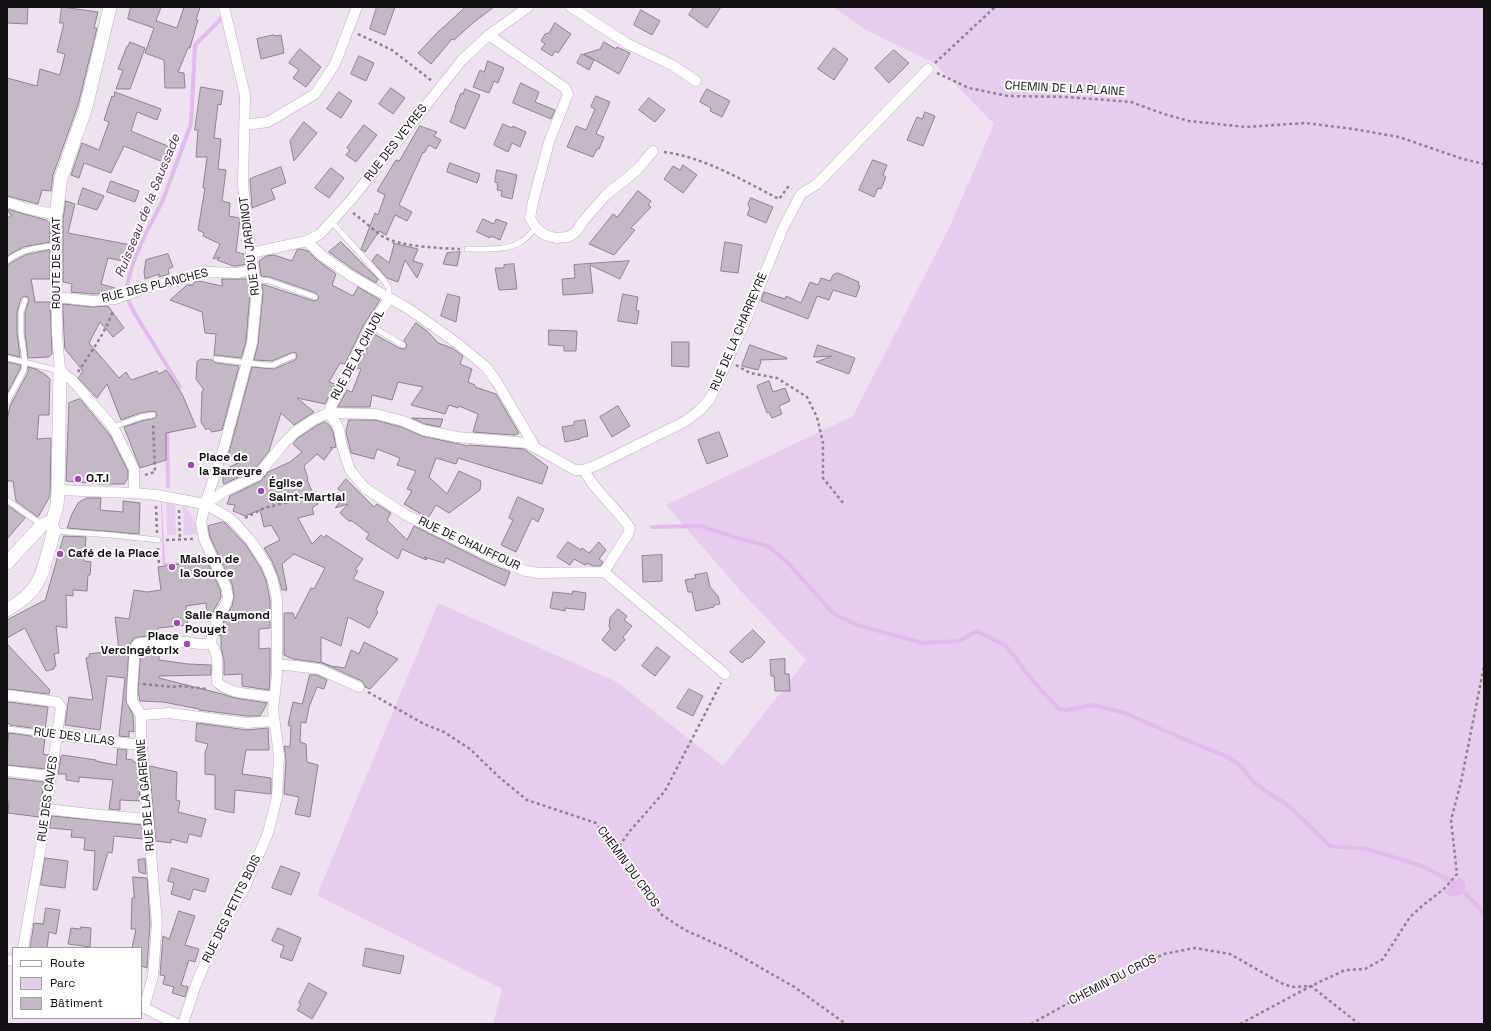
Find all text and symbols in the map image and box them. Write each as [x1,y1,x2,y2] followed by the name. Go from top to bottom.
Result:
[1004,79,1126,99] street label: CHEMIN DE LA PLAINE
[361,102,431,184] street label: RUE DES VEYRES
[112,132,184,280] water label: Ruisseau de la Saussade
[237,196,263,296] street label: RUE DU JARDINOT
[50,217,64,309] street label: ROUTE DE SAYAT
[100,266,210,306] street label: RUE DES PLANCHES
[708,271,770,393] street label: RUE DE LA CHARREYRE
[328,307,388,403] street label: RUE DE LA CHIJOL
[199,451,262,479] place label: Place de la Barreyre
[186,460,196,470] marker: Place de la Barreyre
[86,472,109,486] place label: O.T.I
[73,474,83,484] marker: O.T.I
[269,477,345,505] place label: Église Saint-Martial
[256,486,266,496] marker: Église Saint-Martial
[416,514,522,574] street label: RUE DE CHAUFFOUR
[68,547,159,561] place label: Café de la Place
[55,549,65,559] marker: Café de la Place
[180,553,239,581] place label: Maison de la Source
[167,562,177,572] marker: Maison de la Source
[185,609,270,637] place label: Salle Raymond Pouyet
[172,618,182,628] marker: Salle Raymond Pouyet
[101,630,179,658] place label: Place Vercingétorix
[182,639,192,649] marker: Place Vercingétorix
[33,725,115,749] street label: RUE DES LILAS
[134,738,158,852] street label: RUE DE LA GARENNE
[35,755,61,843] street label: RUE DES CAVES
[594,824,662,910] street label: CHEMIN DU CROS
[200,853,264,965] street label: RUE DES PETITS BOIS
[12,947,142,1019] legend
[1067,952,1159,1008] street label: CHEMIN DU CROS
[50,955,85,971] text: Route
[50,975,75,991] text: Parc
[50,995,103,1011] text: Bâtiment

